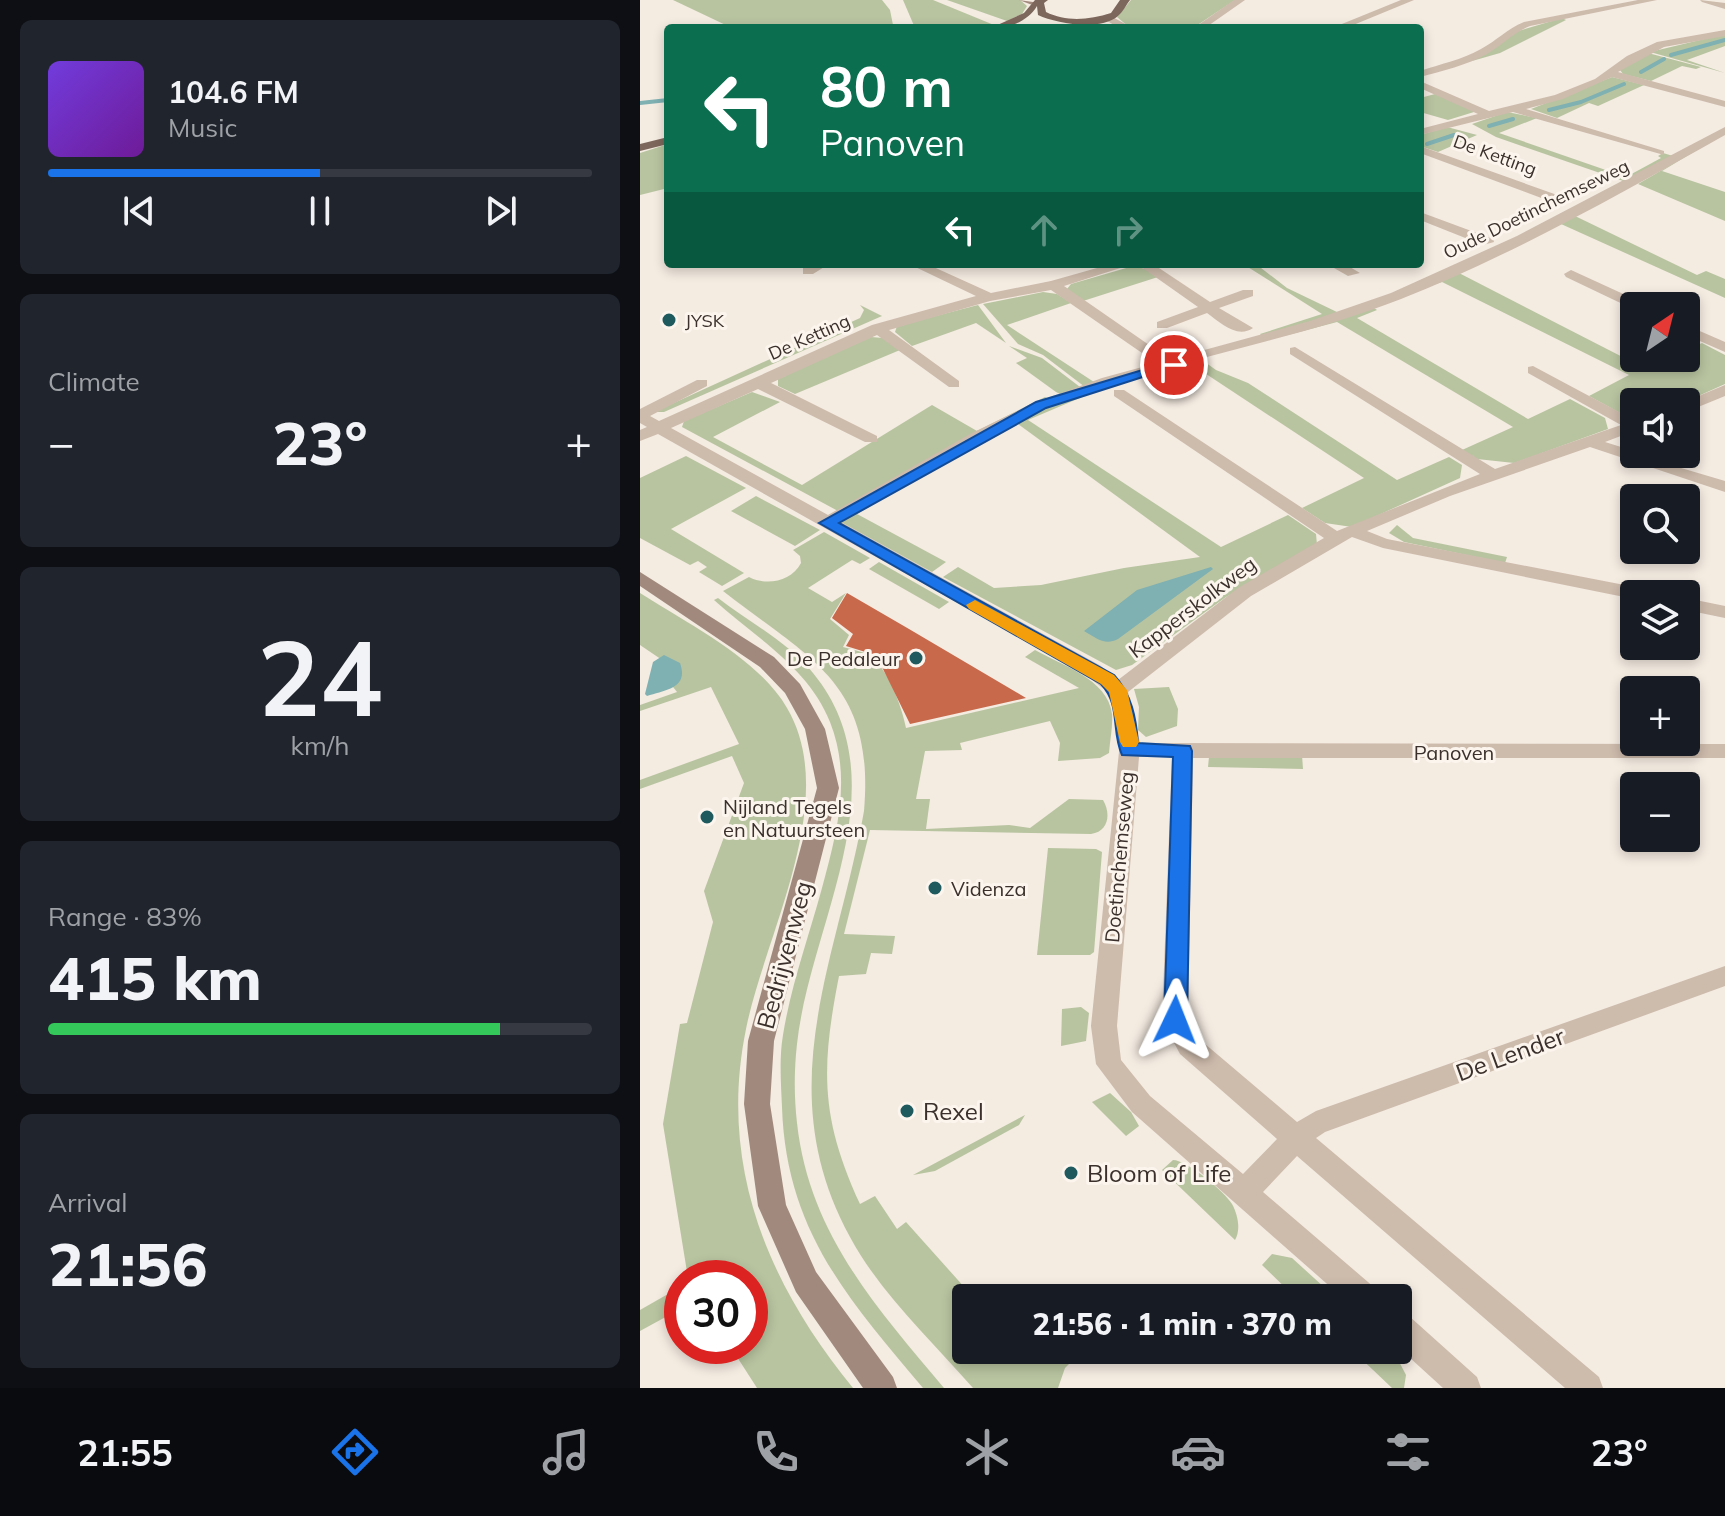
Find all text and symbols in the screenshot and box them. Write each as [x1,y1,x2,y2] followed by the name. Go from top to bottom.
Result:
[820,51,953,121] text: 80 m
[688,56,792,160] icon: left
[168,73,299,111] text: 104.6 FM
[168,111,237,144] text: Music
[820,120,965,165] text: Panoven
[1450,129,1540,181] street label: De Ketting
[1439,154,1633,264] street label: Oude Doetinchemseweg
[117,189,161,233] icon: previous
[298,189,342,233] icon: pause
[479,189,523,233] icon: next
[938,208,982,252] icon: left
[1022,208,1066,252] icon: ahead
[1106,208,1150,252] icon: right
[1620,292,1700,372] north arrow
[1620,292,1700,852] map controls
[685,309,725,332] place label: JYSK
[765,309,853,365] street label: De Ketting
[660,311,678,329] marker: JYSK
[1140,331,1208,399] pin
[1152,343,1196,387] icon: arrive
[48,365,140,398] text: Climate
[1620,388,1700,468] button: sound
[272,405,368,480] text: 23°
[48,415,74,470] text: −
[566,415,592,470] text: +
[1620,484,1700,564] button: search
[1123,551,1261,663] street label: Kapperskolkweg
[1620,580,1700,660] button: layers
[258,611,382,742] text: 24
[787,646,901,671] place label: De Pedaleur
[907,649,925,667] marker: De Pedaleur
[1620,676,1700,756] button: +
[291,729,349,762] text: km/h
[1414,740,1494,765] street label: Panoven
[1099,770,1139,944] street label: Doetinchemseweg
[1620,772,1700,852] button: −
[723,794,865,842] place label: Nijland Tegels en Natuursteen
[698,808,716,826] marker: Nijland Tegels en Natuursteen
[951,876,1027,901] place label: Videnza
[750,878,818,1032] street label: Bedrijvenweg
[926,879,944,897] marker: Videnza
[48,900,202,933] text: Range · 83%
[48,940,262,1015] text: 415 km
[1133,978,1217,1062] position arrow
[1452,1020,1569,1088] street label: De Lender
[923,1096,984,1126] place label: Rexel
[898,1102,916,1120] marker: Rexel
[1087,1158,1231,1188] place label: Bloom of Life
[1062,1164,1080,1182] marker: Bloom of Life
[48,1186,128,1219] text: Arrival
[48,1226,208,1301] text: 21:56
[664,1260,768,1364] speed limit sign: 30
[1032,1305,1332,1343] text: 21:56 · 1 min · 370 m
[327,1424,383,1480] icon: directions
[538,1424,594,1480] icon: music
[748,1424,804,1480] icon: phone
[959,1424,1015,1480] icon: climate
[1170,1424,1226,1480] icon: car
[1380,1424,1436,1480] icon: filters
[77,1430,173,1475] text: 21:55
[1591,1430,1648,1475] text: 23°

